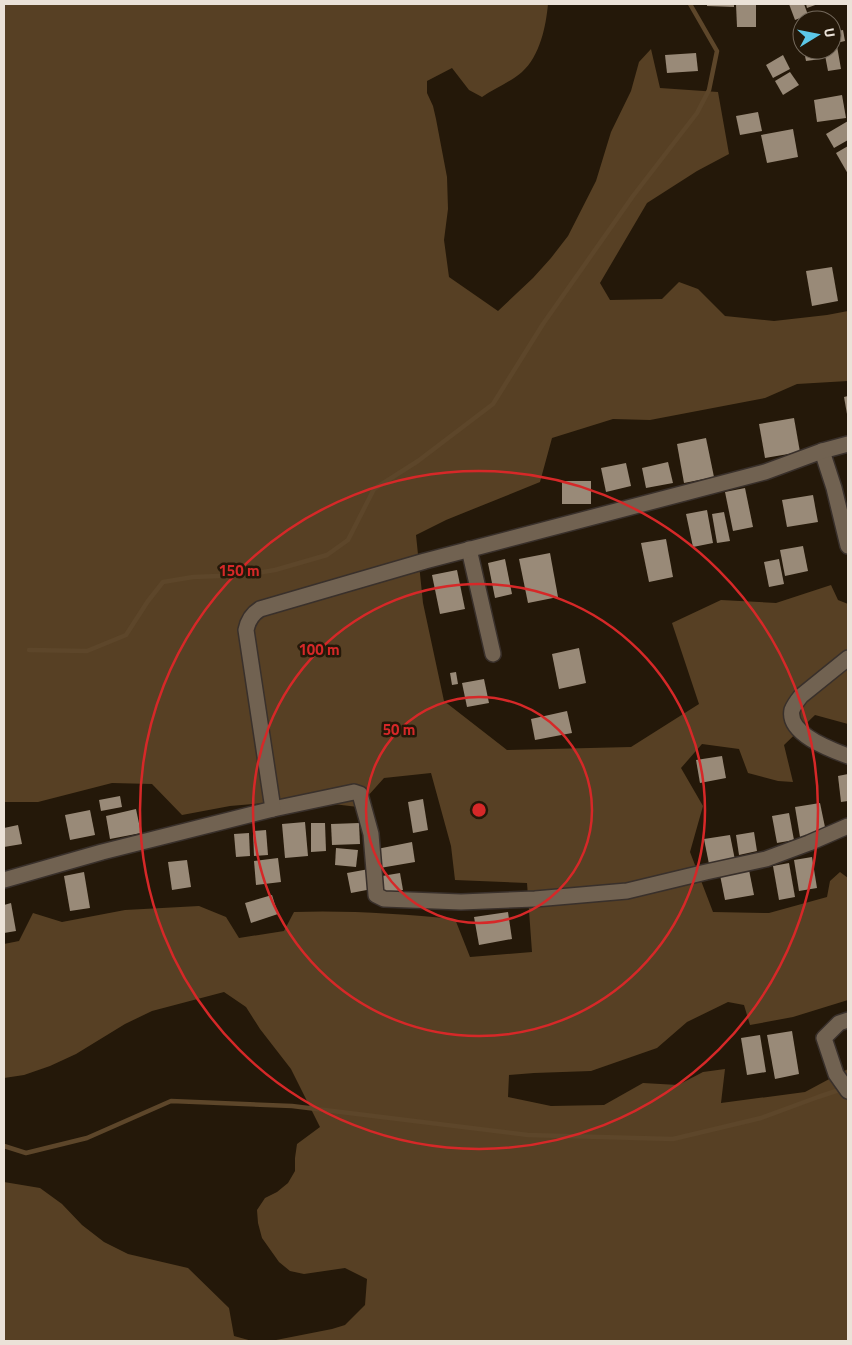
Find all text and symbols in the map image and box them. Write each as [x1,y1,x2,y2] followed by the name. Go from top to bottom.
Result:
[792,10,842,60] north arrow
[819,26,841,39] text: U
[218,559,260,582] text: 150 m
[298,638,340,661] text: 100 m
[383,718,415,741] text: 50 m
[470,801,488,819] centre of rings

